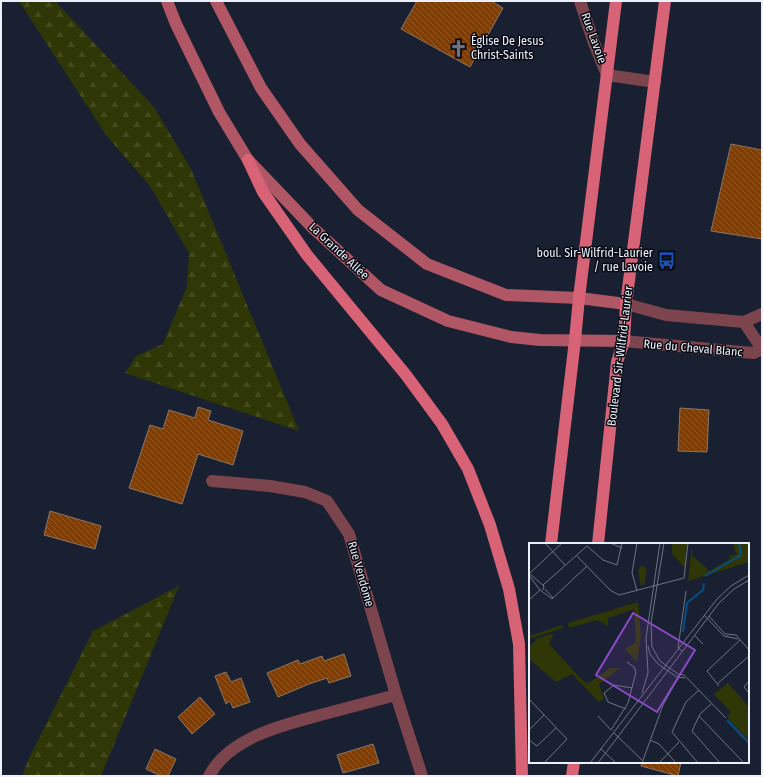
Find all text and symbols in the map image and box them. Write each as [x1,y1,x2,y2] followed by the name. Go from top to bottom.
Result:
[578,11,610,65] street label: Rue Lavoie
[471,33,544,62] place label: Église De Jesus Christ-Saints
[448,38,468,58] church icon: Église De Jesus Christ-Saints
[306,220,372,282] street label: La Grande Allée
[537,246,654,274] place label: boul. Sir-Wilfrid-Laurier / rue Lavoie
[656,250,676,270] bus stop icon: boul. Sir-Wilfrid-Laurier / rue Lavoie
[604,284,636,427] street label: Boulevard Sir-Wilfrid-Laurier
[643,337,743,359] street label: Rue du Cheval Blanc
[345,540,377,608] street label: Rue Vendôme
[529,543,749,763] inset map

